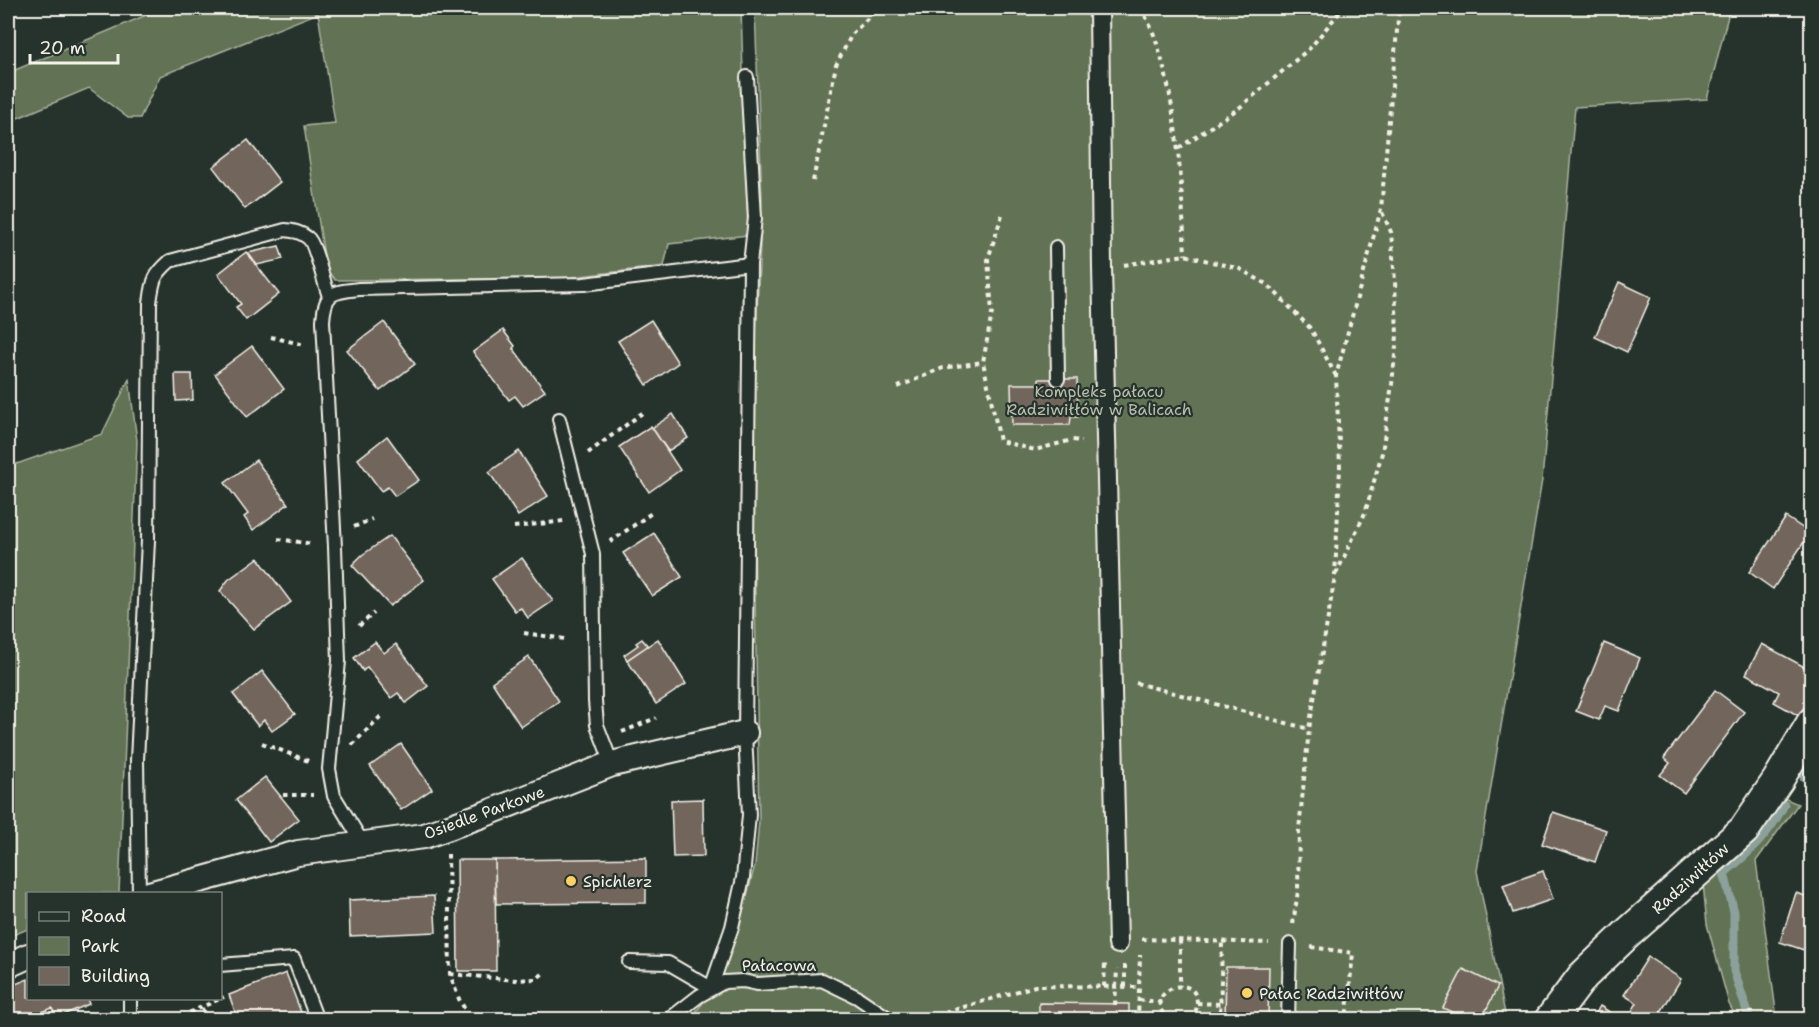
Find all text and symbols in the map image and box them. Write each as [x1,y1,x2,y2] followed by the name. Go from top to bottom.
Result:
[30,27,118,65] scale bar
[39,36,85,60] text: 20 m
[1006,381,1192,420] park label: Kompleks pałacu Radziwiłłów w Balicach
[421,781,548,844] street label: Osiedle Parkowe
[1647,838,1734,919] street label: Radziwiłłów
[583,871,652,892] place label: Spichlerz
[564,874,578,888] marker: Spichlerz
[27,892,222,1000] legend
[81,904,126,928] text: Road
[81,934,120,958] text: Park
[742,955,816,976] street label: Pałacowa
[81,964,150,988] text: Building
[1259,983,1403,1004] place label: Pałac Radziwiłłów
[1240,986,1254,1000] marker: Pałac Radziwiłłów

